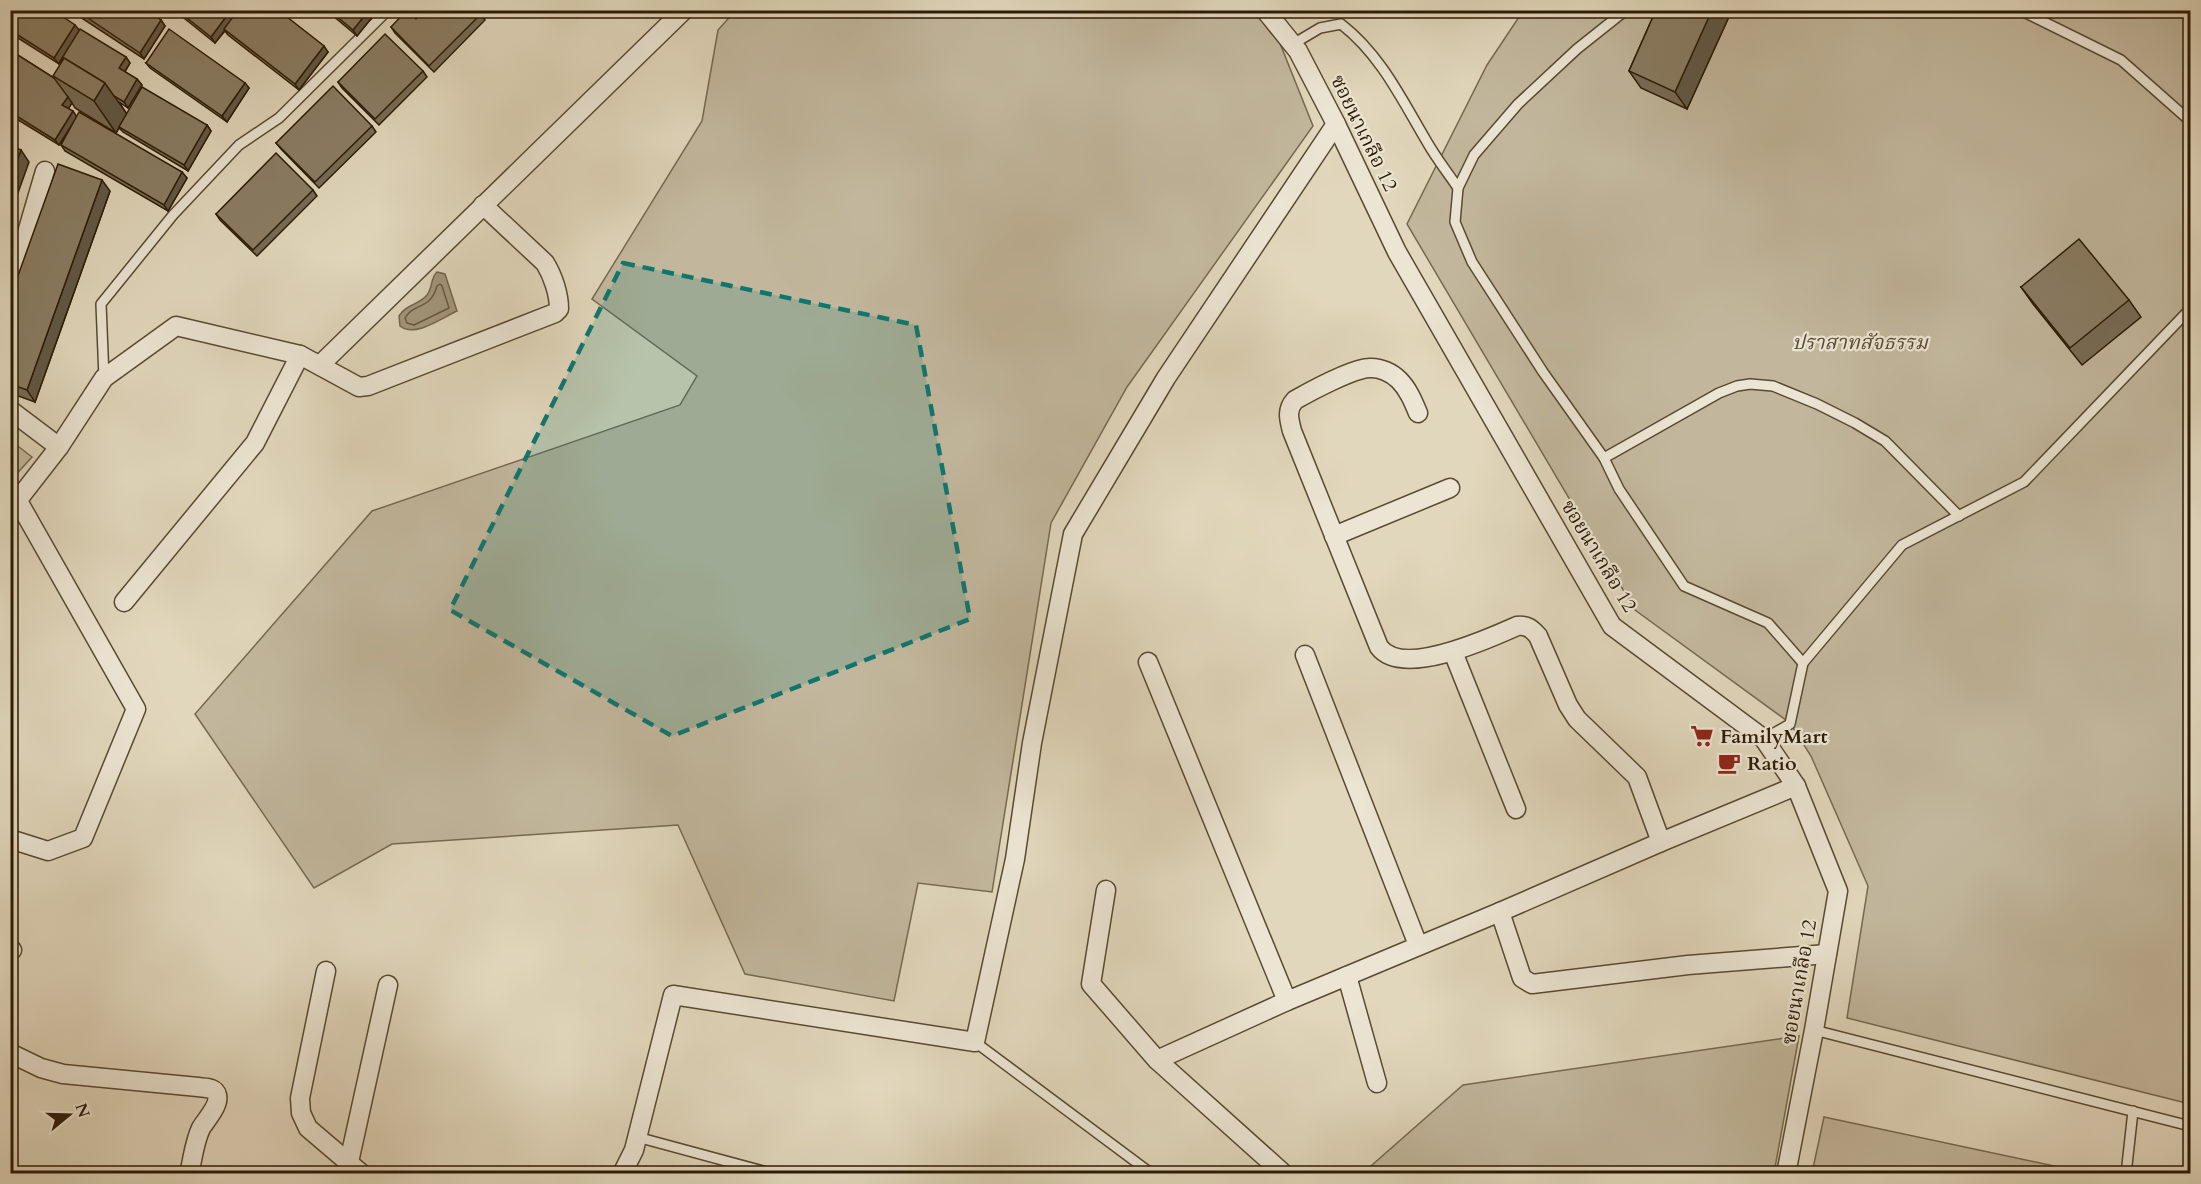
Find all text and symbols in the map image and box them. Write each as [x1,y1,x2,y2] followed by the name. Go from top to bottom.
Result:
[1324,70,1404,196] street label: ซอยนาเกลือ 12
[1792,329,1929,356] park label: ปราสาทสัจธรรม
[1555,495,1643,617] street label: ซอยนาเกลือ 12
[1689,723,1715,749] supermarket icon: FamilyMart
[1720,723,1828,750] place label: FamilyMart
[1716,750,1742,776] cafe icon: Ratio
[1747,750,1797,777] place label: Ratio
[1775,917,1823,1047] street label: ซอยนาเกลือ 12
[39,1085,99,1145] north arrow
[70,1100,95,1121] text: N

